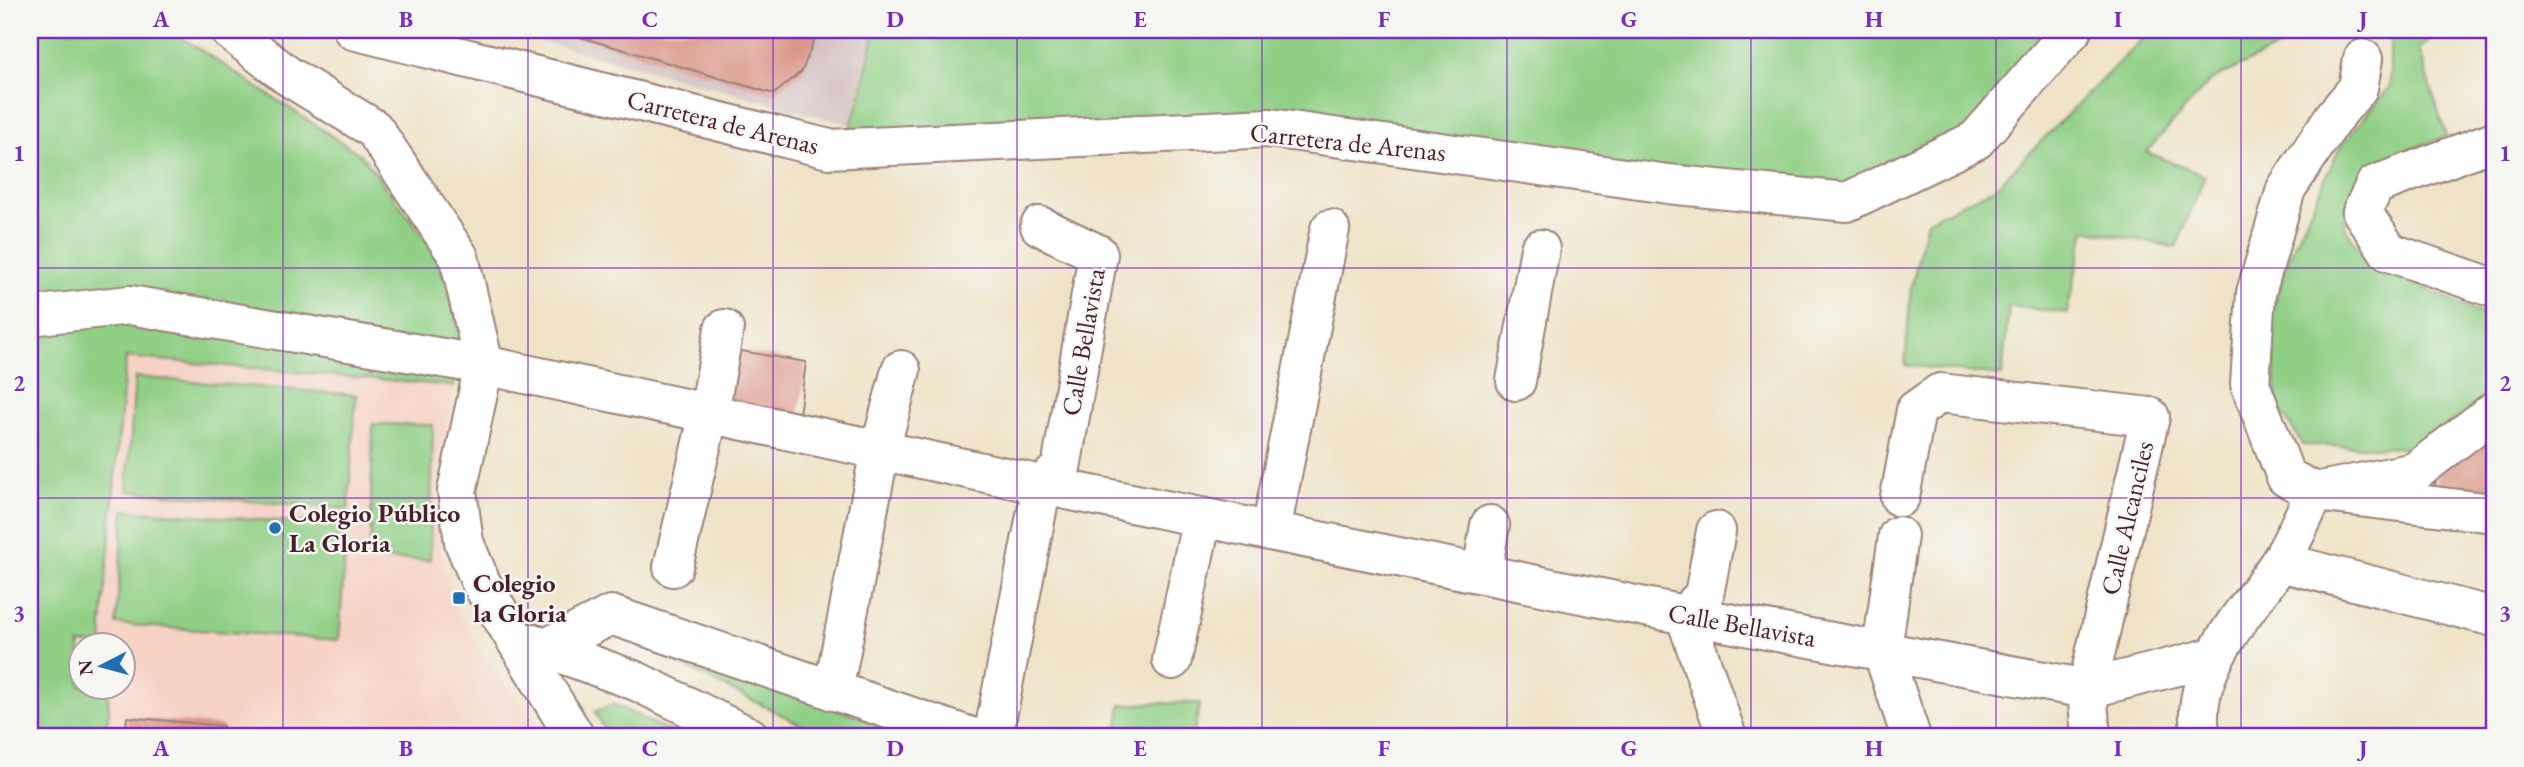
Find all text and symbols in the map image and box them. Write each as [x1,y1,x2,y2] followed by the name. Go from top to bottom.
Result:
[152,4,170,34] text: A
[399,4,413,34] text: B
[642,4,658,34] text: C
[886,4,904,34] text: D
[1133,4,1147,34] text: E
[1378,4,1391,34] text: F
[1621,4,1637,34] text: G
[1865,4,1883,34] text: H
[2114,4,2122,34] text: I
[2357,4,2368,34] text: J
[623,82,823,162] street label: Carretera de Arenas
[1248,115,1448,169] street label: Carretera de Arenas
[13,138,25,168] text: 1
[2499,138,2511,168] text: 1
[1053,265,1113,418] street label: Calle Bellavista
[13,368,25,398] text: 2
[2499,368,2511,398] text: 2
[2093,438,2161,598] street label: Calle Alcanciles
[289,496,460,560] place label: Colegio Público La Gloria
[267,520,283,536] marker: Colegio Público La Gloria
[473,566,567,630] place label: Colegio la Gloria
[451,590,467,606] marker: Colegio la Gloria
[1666,595,1819,655] street label: Calle Bellavista
[13,598,25,628] text: 3
[2499,598,2511,628] text: 3
[66,630,136,700] north arrow
[72,658,99,677] text: N
[152,733,170,763] text: A
[399,733,413,763] text: B
[642,733,658,763] text: C
[886,733,904,763] text: D
[1133,733,1147,763] text: E
[1378,733,1391,763] text: F
[1621,733,1637,763] text: G
[1865,733,1883,763] text: H
[2114,733,2122,763] text: I
[2357,733,2368,763] text: J

